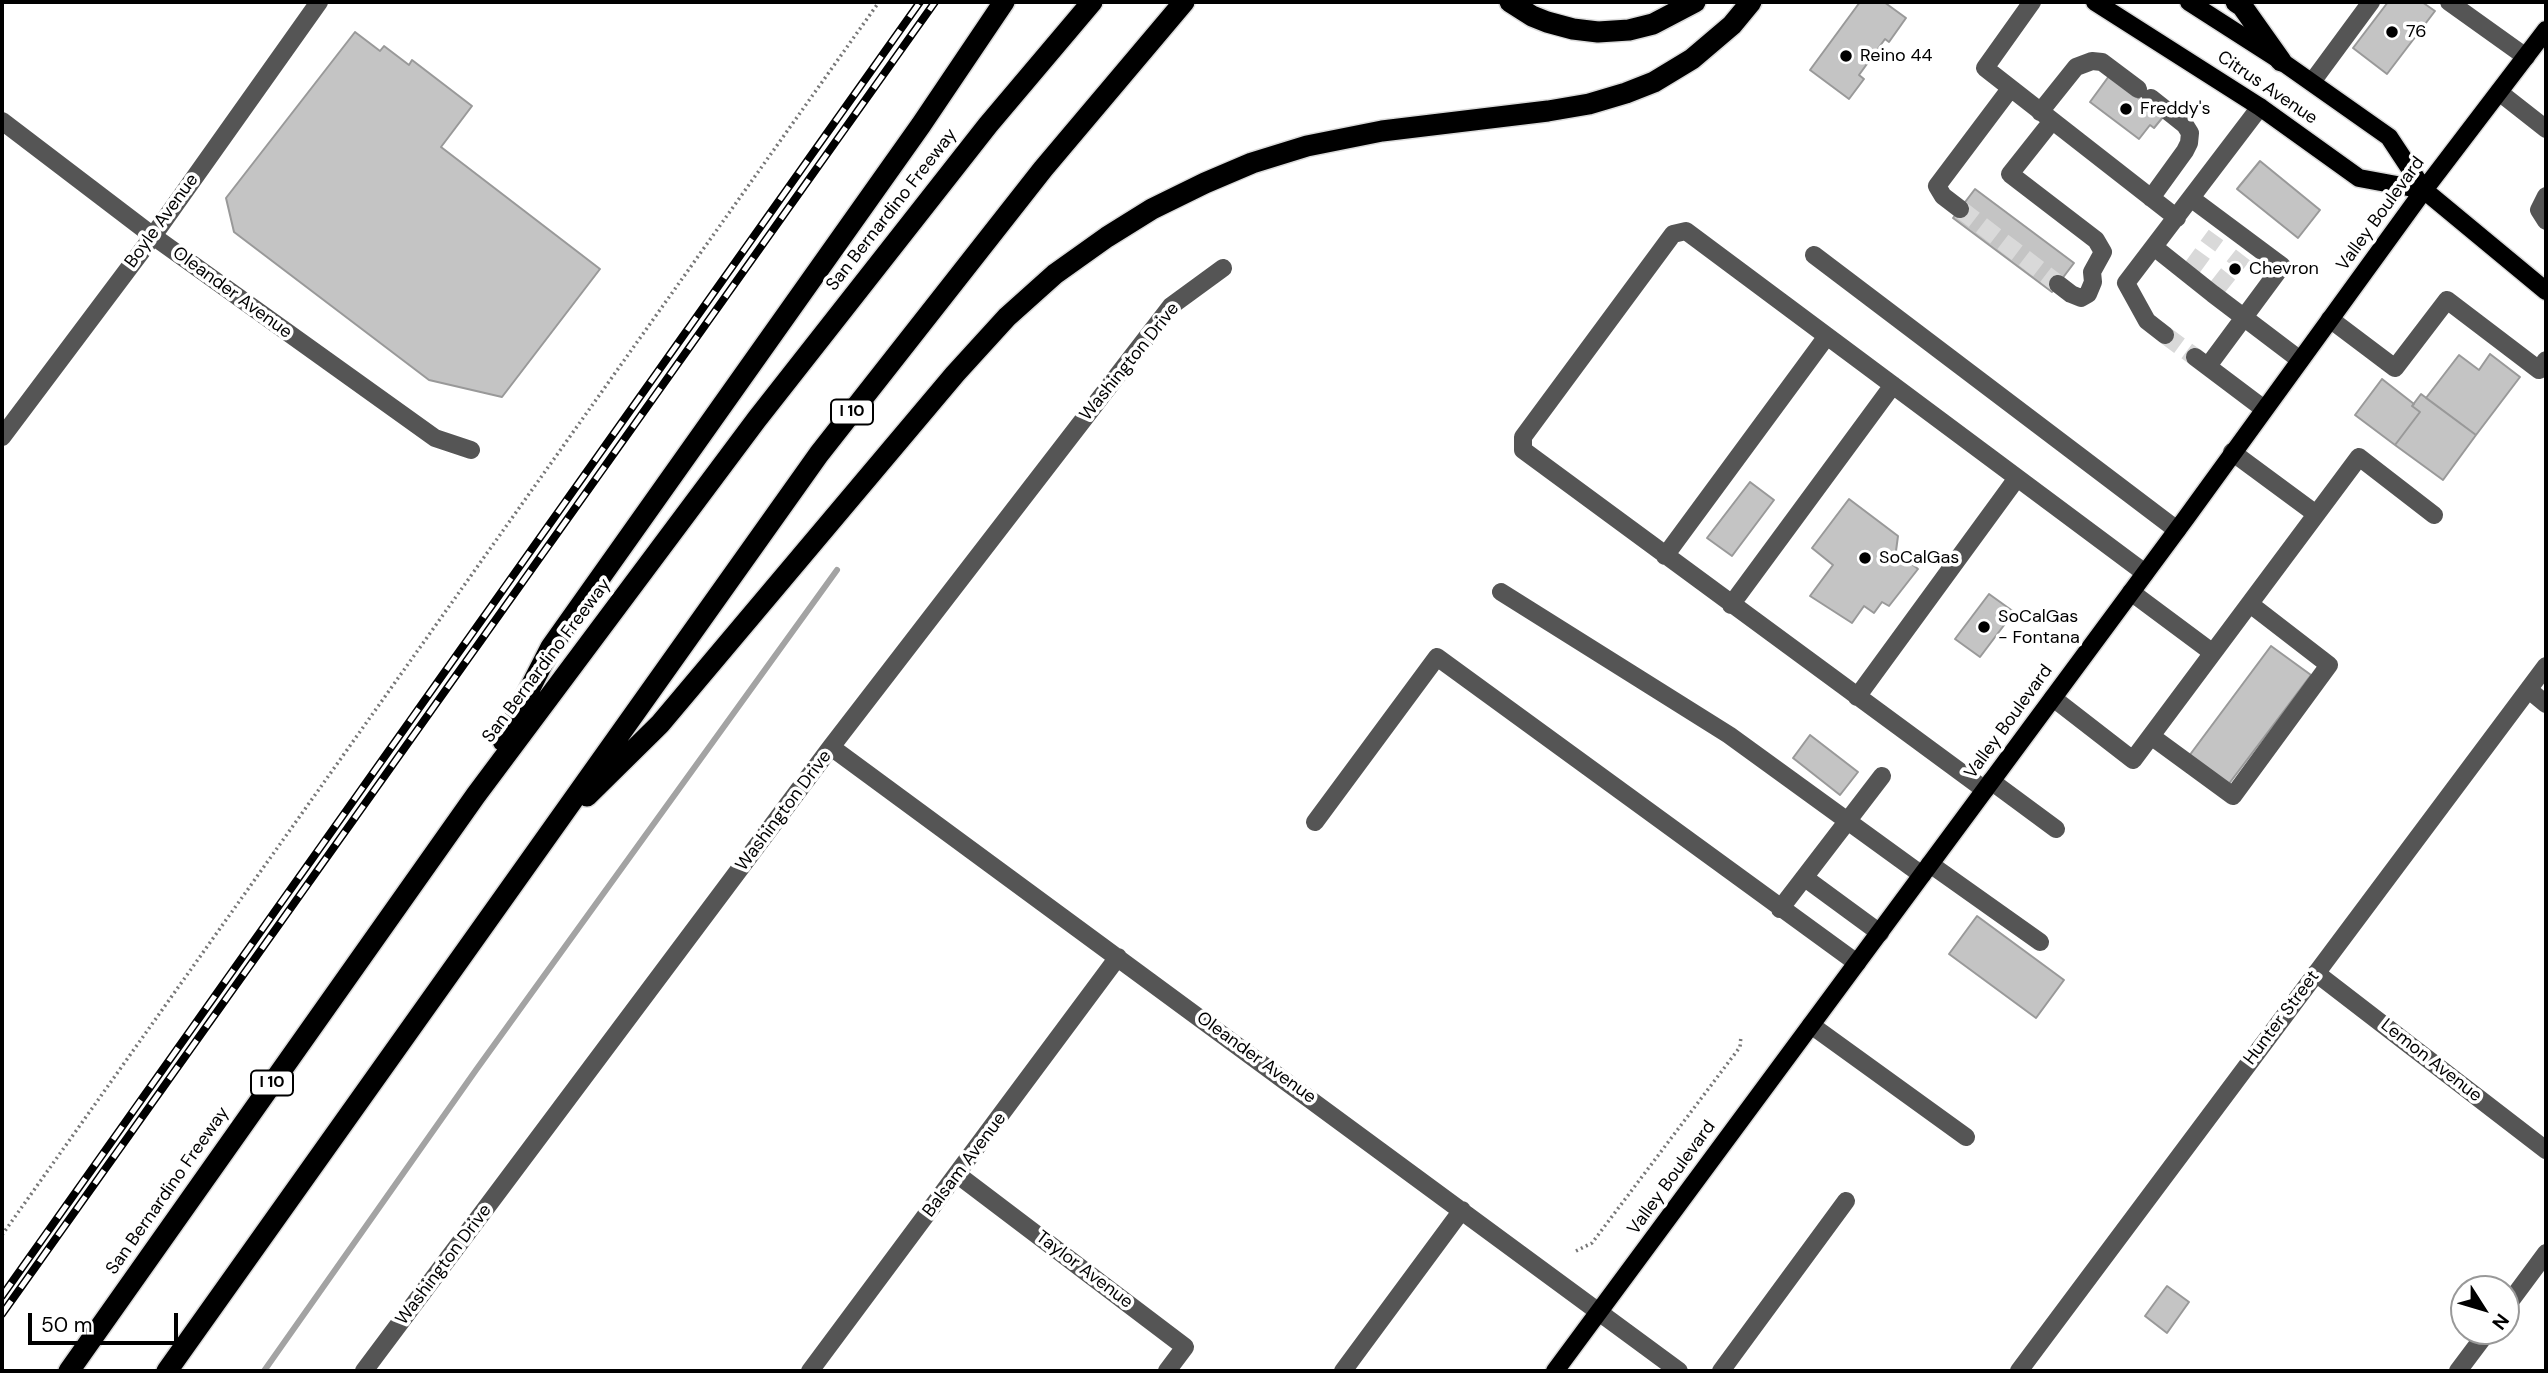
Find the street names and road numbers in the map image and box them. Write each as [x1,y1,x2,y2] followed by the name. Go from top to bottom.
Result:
[2213,47,2321,129] street label: Citrus Avenue
[822,125,962,295] street label: San Bernardino Freeway
[2332,153,2430,275] street label: Valley Boulevard
[121,170,203,272] street label: Boyle Avenue
[168,242,296,344] street label: Oleander Avenue
[1076,299,1184,425] street label: Washington Drive
[831,400,873,424] road number: I 10
[478,575,616,747] street label: San Bernardino Freeway
[1960,661,2058,783] street label: Valley Boulevard
[732,746,836,876] street label: Washington Drive
[2240,967,2324,1069] street label: Hunter Street
[1192,1007,1320,1109] street label: Oleander Avenue
[2376,1015,2486,1107] street label: Lemon Avenue
[251,1070,293,1096] road number: I 10
[102,1103,234,1279] street label: San Bernardino Freeway
[919,1108,1011,1222] street label: Balsam Avenue
[1623,1117,1721,1239] street label: Valley Boulevard
[392,1200,496,1330] street label: Washington Drive
[1031,1227,1137,1313] street label: Taylor Avenue

